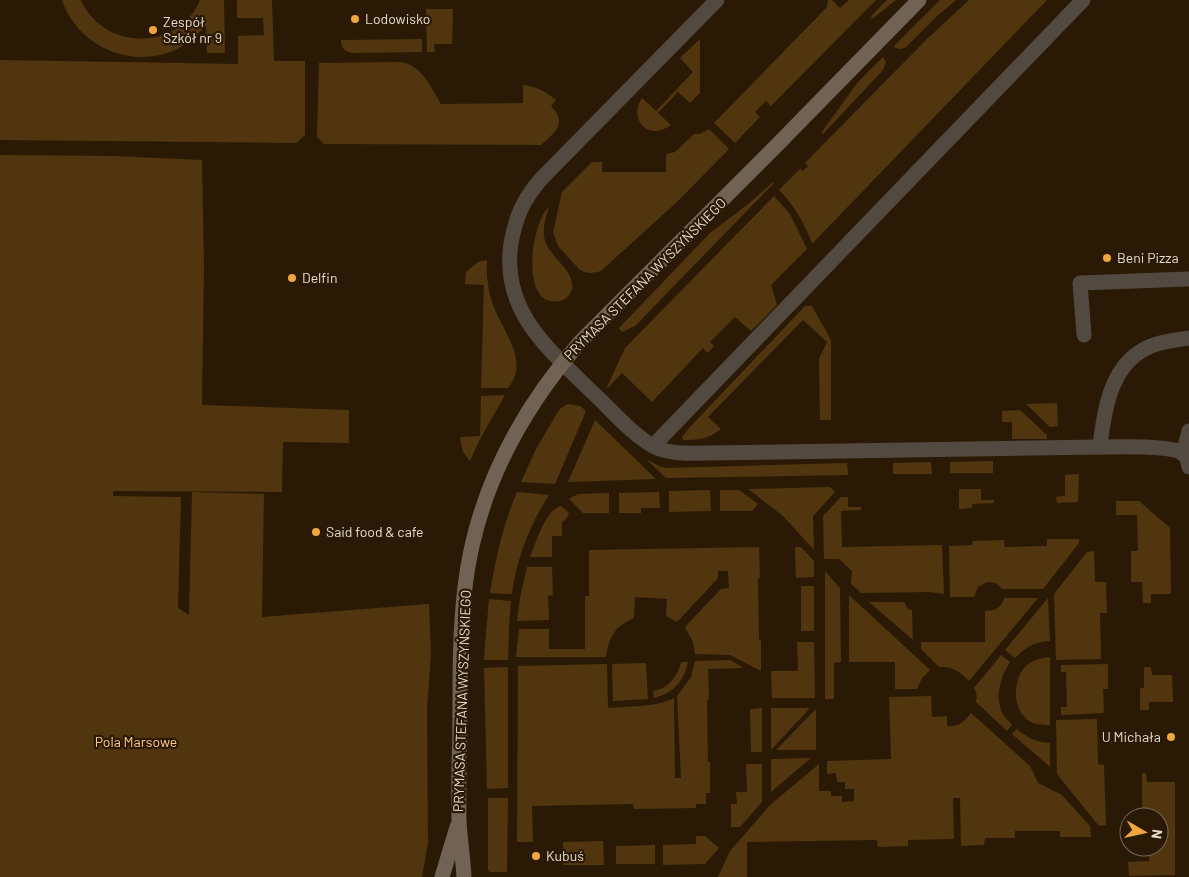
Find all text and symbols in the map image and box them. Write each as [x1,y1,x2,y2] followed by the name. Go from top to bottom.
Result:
[365,10,430,27] place label: Lodowisko
[163,13,222,46] place label: Zespół Szkół nr 9
[349,13,361,25] marker: Lodowisko
[147,24,159,36] marker: Zespół Szkół nr 9
[560,194,729,363] street label: PRYMASA STEFANA WYSZYŃSKIEGO
[1117,249,1179,266] place label: Beni Pizza
[1101,252,1113,264] marker: Beni Pizza
[302,269,337,286] place label: Delfin
[286,272,298,284] marker: Delfin
[326,523,424,540] place label: Said food & cafe
[310,526,322,538] marker: Said food & cafe
[449,590,474,812] street label: PRYMASA STEFANA WYSZYŃSKIEGO
[1102,728,1161,745] place label: U Michała
[1165,731,1177,743] marker: U Michała
[95,733,177,750] park label: Pola Marsowe
[1119,807,1169,857] north arrow
[1148,828,1166,840] text: N
[546,847,584,864] place label: Kubuś
[530,850,542,862] marker: Kubuś

